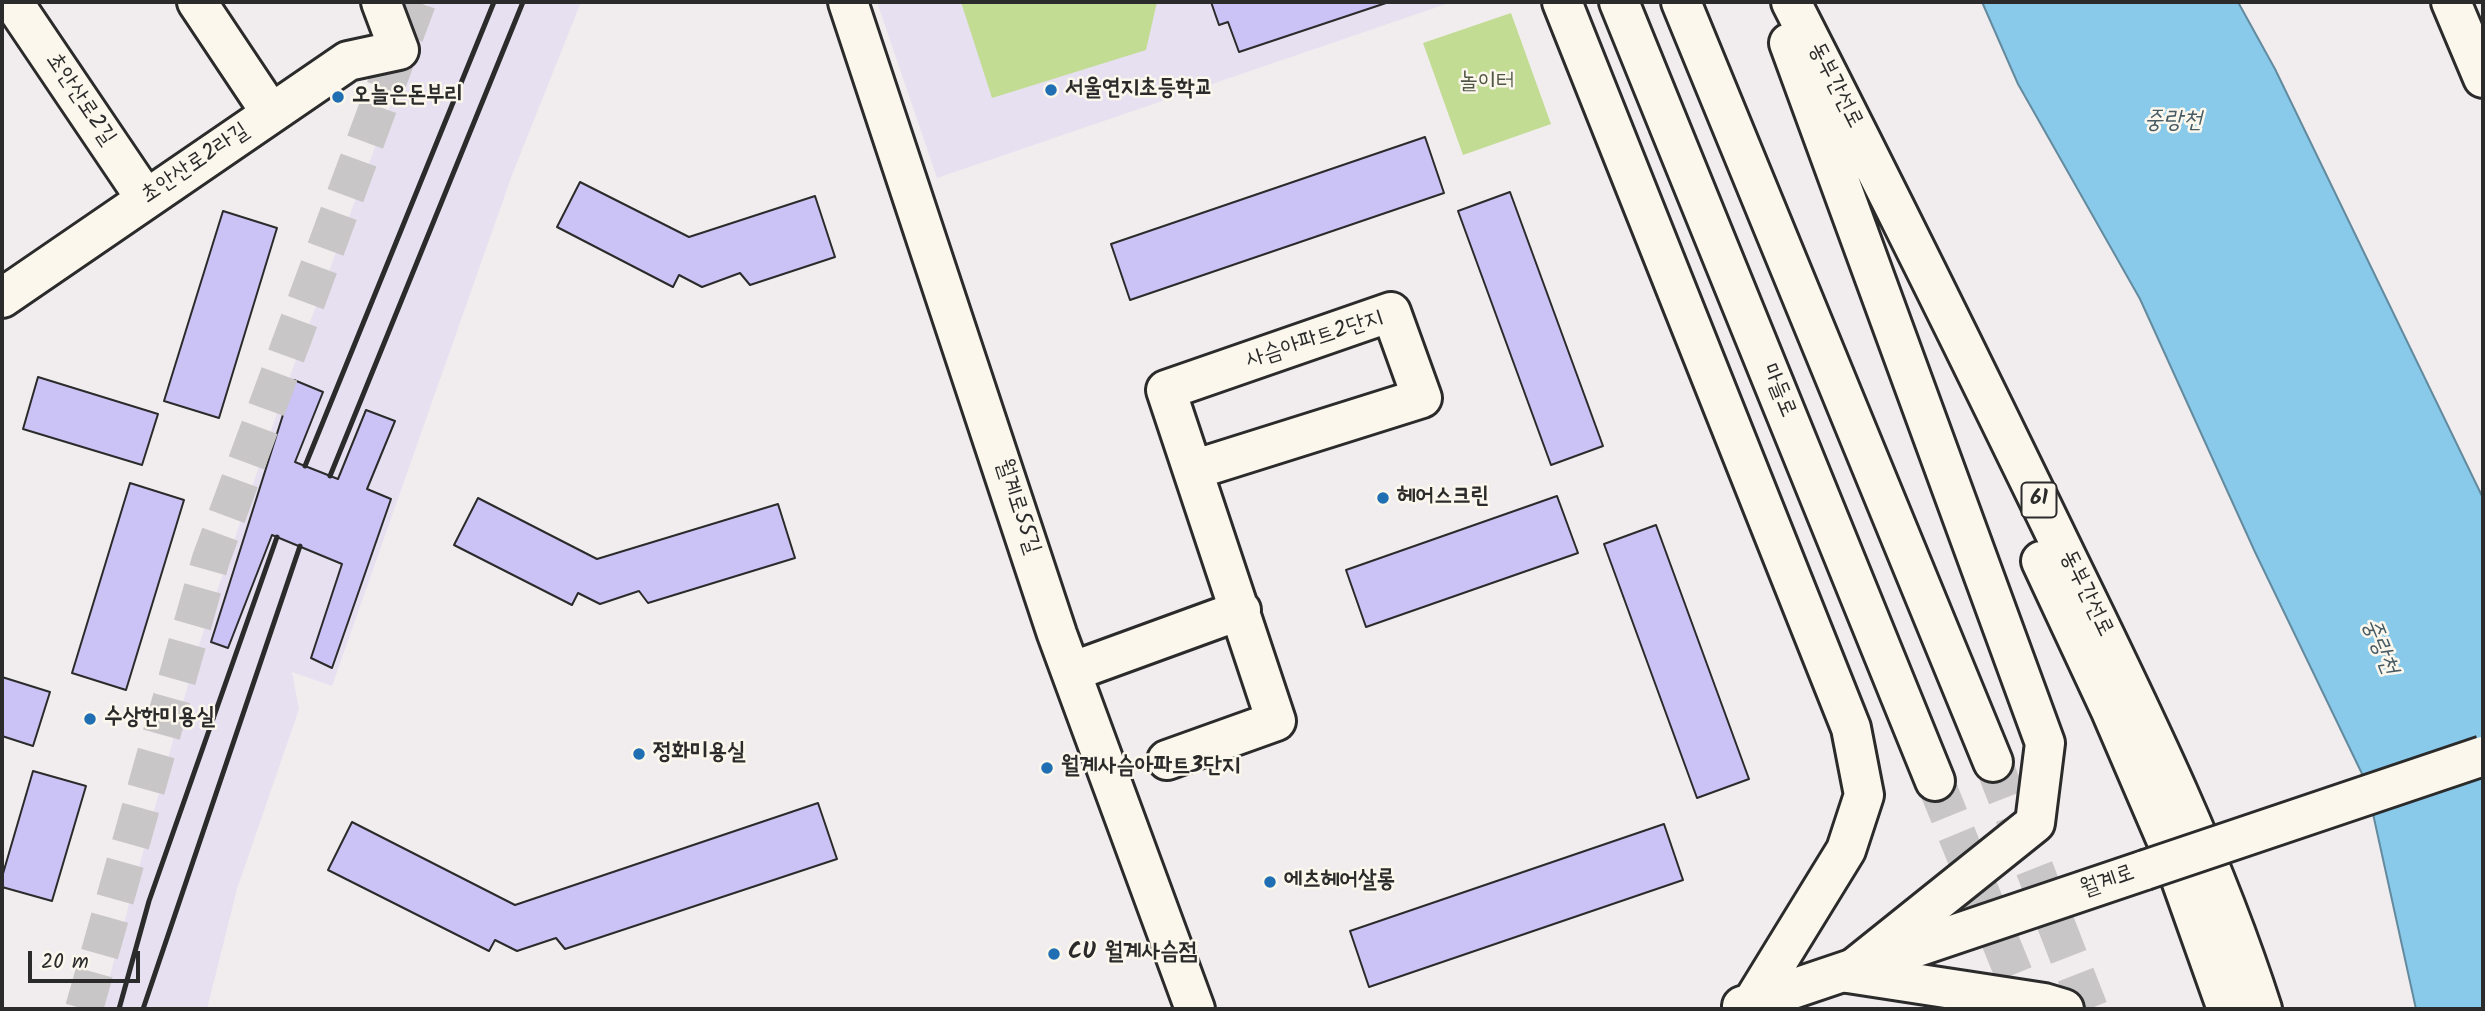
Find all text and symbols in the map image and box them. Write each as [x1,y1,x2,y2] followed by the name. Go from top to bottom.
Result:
[1801,39,1867,133] street label: 동부간선로
[38,48,120,152] street label: 초안산로2길
[1459,70,1515,98] park label: 놀이터
[1065,76,1213,104] place label: 서울연지초등학교
[1043,82,1059,98] marker: 서울연지초등학교
[352,83,463,111] place label: 오늘은돈부리
[330,89,346,105] marker: 오늘은돈부리
[2144,109,2202,137] water label: 중랑천
[137,119,255,211] street label: 초안산로2라길
[1243,306,1387,376] street label: 사슴아파트2단지
[1754,360,1800,422] street label: 마들로
[988,456,1044,558] street label: 월계로55길
[2022,482,2056,518] road number: 61
[1397,484,1490,512] place label: 헤어스크린
[1375,490,1391,506] marker: 헤어스크린
[2052,546,2118,642] street label: 동부간선로
[2354,615,2402,679] water label: 중랑천
[104,705,215,733] place label: 수상한미용실
[82,711,98,727] marker: 수상한미용실
[653,740,746,768] place label: 정화미용실
[631,746,647,762] marker: 정화미용실
[1061,754,1240,782] place label: 월계사슴아파트3단지
[1039,760,1055,776] marker: 월계사슴아파트3단지
[2077,861,2139,905] street label: 월계로
[1284,868,1395,896] place label: 에츠헤어살롱
[1262,874,1278,890] marker: 에츠헤어살롱
[32,937,144,981] scale bar
[1068,940,1197,968] place label: CU 월계사슴점
[41,946,89,979] text: 20 m
[1046,946,1062,962] marker: CU 월계사슴점

